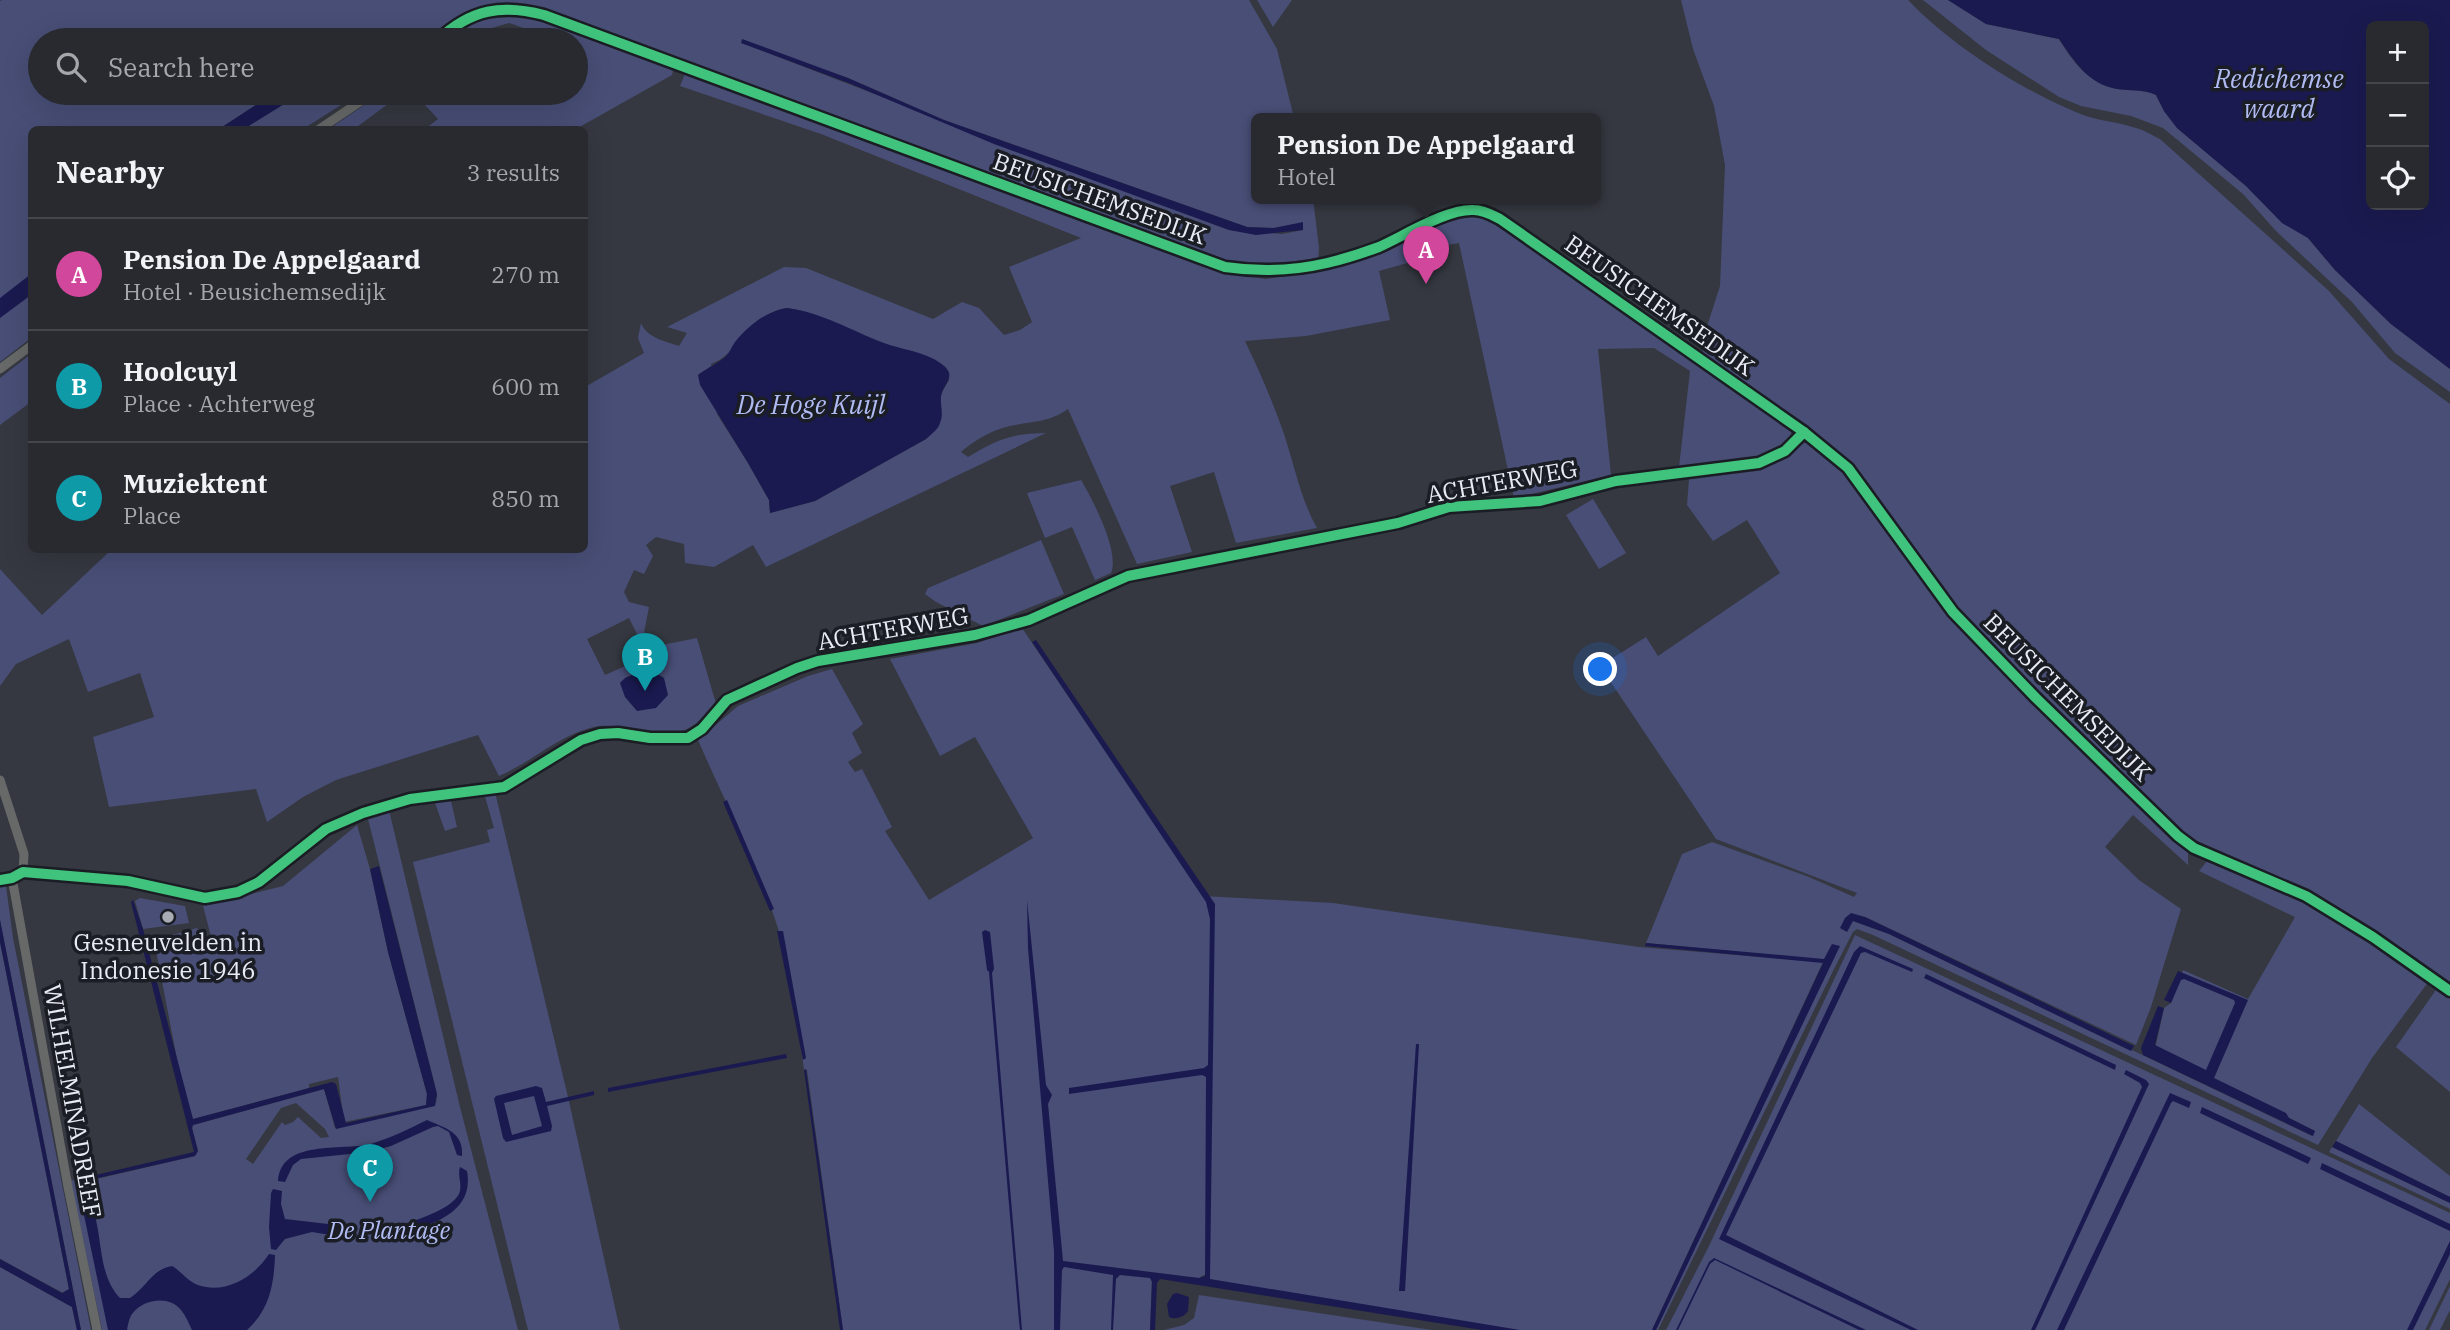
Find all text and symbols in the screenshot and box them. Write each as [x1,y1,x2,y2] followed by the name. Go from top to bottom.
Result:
[2366,21,2429,210] map controls
[2366,21,2429,84] button: +
[28,28,588,105] search box
[52,48,90,86] icon: search
[108,50,254,84] text: Search here
[2213,61,2344,125] water label: Redichemse waard
[2366,84,2429,147] button: −
[1251,113,1601,204] popup
[1277,127,1575,161] text: Pension De Appelgaard
[989,144,1211,252] street label: BEUSICHEMSEDIJK
[2366,147,2429,210] button: locate
[56,152,164,191] text: Nearby
[467,157,560,187] text: 3 results
[1277,161,1336,191] text: Hotel
[1403,226,1449,284] pin: A
[1559,227,1761,383] street label: BEUSICHEMSEDIJK
[123,242,421,276] text: Pension De Appelgaard
[71,259,87,289] text: A
[491,259,560,289] text: 270 m
[123,276,386,306] text: Hotel · Beusichemsedijk
[123,354,237,388] text: Hoolcuyl
[71,371,87,401] text: B
[491,371,560,401] text: 600 m
[736,387,886,421] water label: De Hoge Kuijl
[123,388,315,418] text: Place · Achterweg
[1424,452,1580,510] street label: ACHTERWEG
[123,466,267,500] text: Muziektent
[71,483,87,513] text: C
[491,483,560,513] text: 850 m
[123,500,181,530] text: Place
[815,599,971,657] street label: ACHTERWEG
[1977,606,2159,788] street label: BEUSICHEMSEDIJK
[622,633,668,691] pin: B
[1583,652,1617,686] your location
[160,909,176,925] marker: Gesneuvelden in Indonesie 1946
[74,926,262,986] place label: Gesneuvelden in Indonesie 1946
[37,981,109,1221] street label: WILHELMINADREEF
[347,1144,393,1202] pin: C
[327,1214,450,1246] park label: De Plantage

